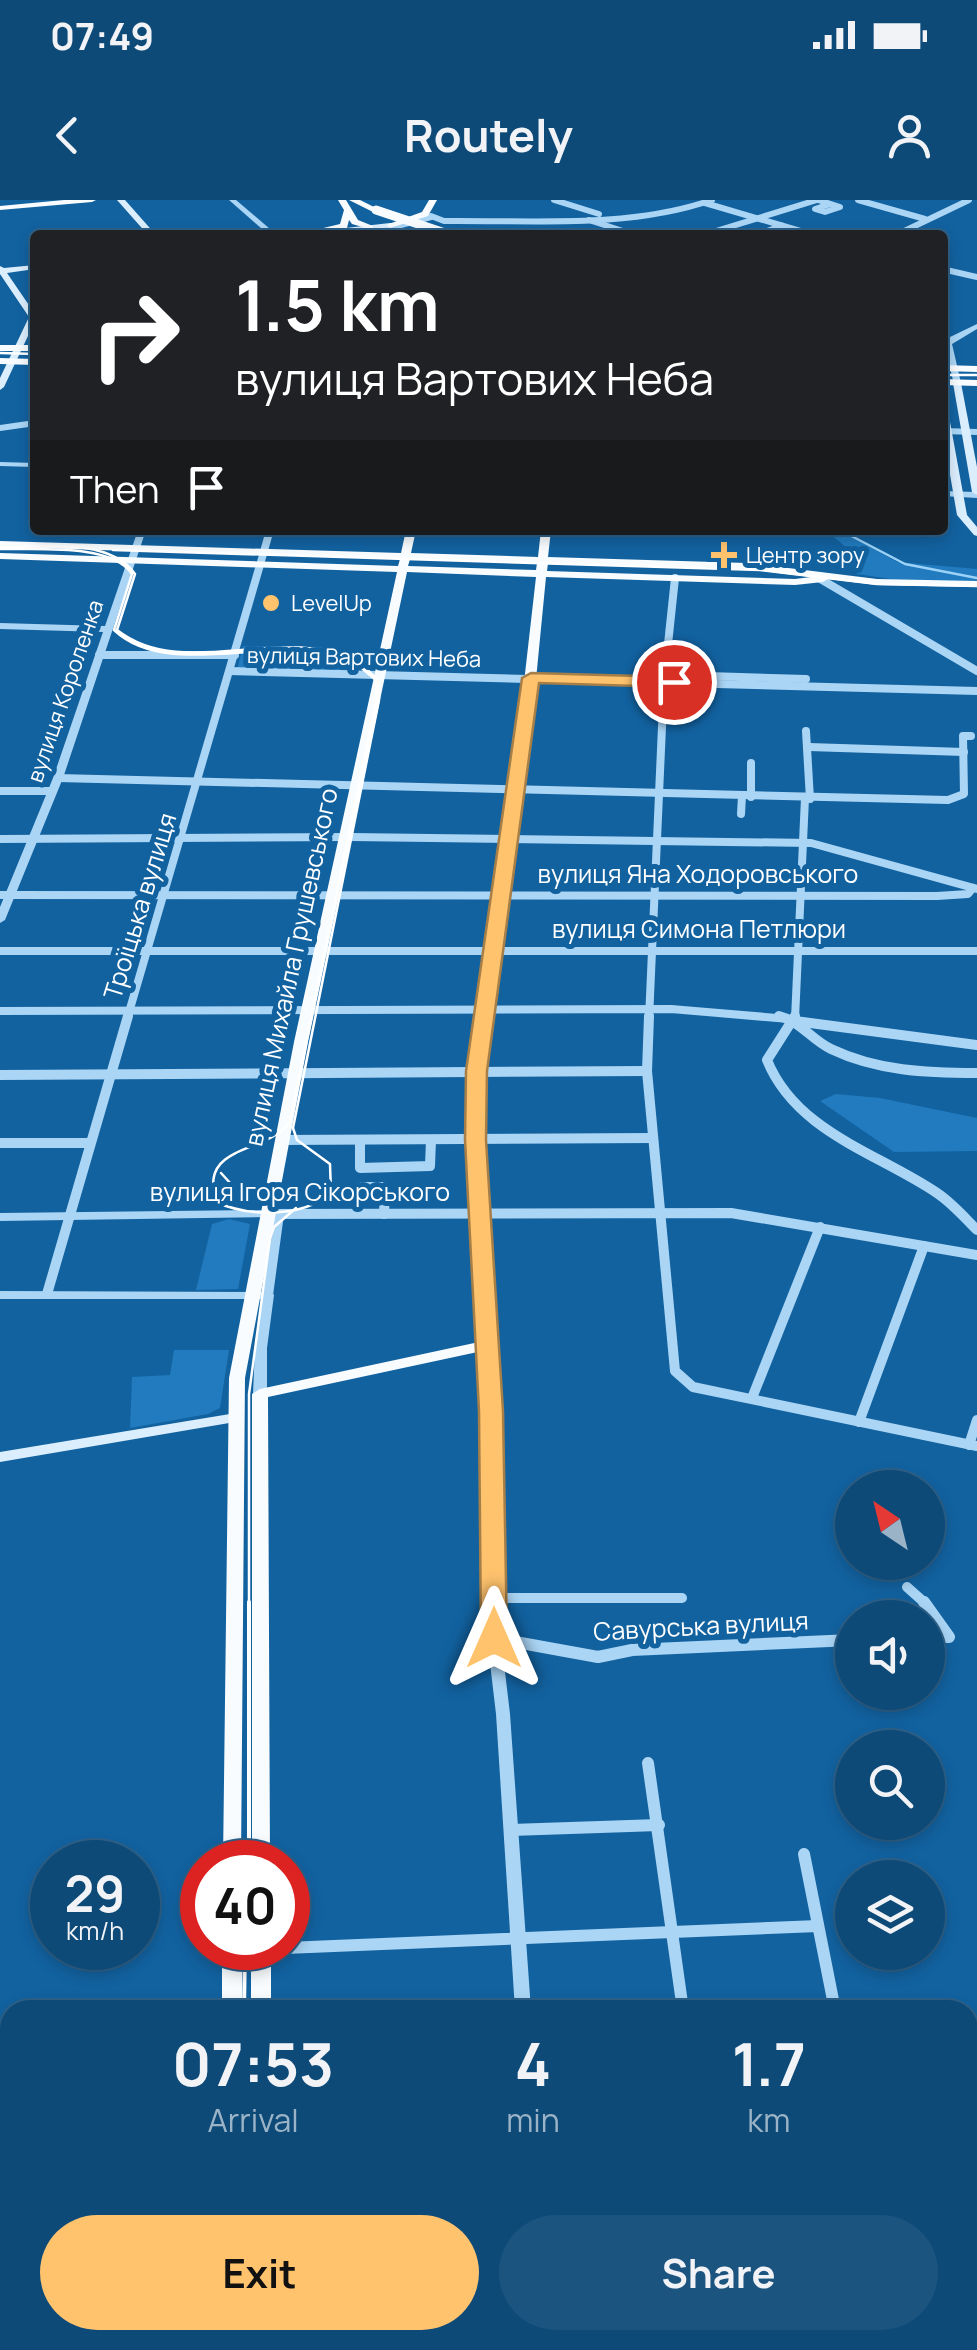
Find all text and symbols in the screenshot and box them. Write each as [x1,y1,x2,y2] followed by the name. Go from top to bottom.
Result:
[50,9,154,61] text: 07:49
[404,104,573,166] text: Routely
[40,108,95,163] icon: back
[882,108,937,163] icon: person
[235,256,440,352] text: 1.5 km
[70,270,200,400] icon: right
[235,347,714,409] text: вулиця Вартових Неба
[179,460,234,515] icon: arrive
[70,462,159,514] text: Then
[746,540,865,570] place label: Центр зору
[711,542,737,568] marker: Центр зору
[291,588,372,618] place label: LevelUp
[260,592,282,614] marker: LevelUp
[20,596,110,786] street label: вулиця Короленка
[247,640,481,674] street label: вулиця Вартових Неба
[632,640,717,725] pin
[647,655,702,710] icon: arrive
[235,785,346,1149] street label: вулиця Михайла Грушевського
[95,808,184,1003] street label: Троїцька вулиця
[538,856,858,891] street label: вулиця Яна Ходоровського
[552,911,846,946] street label: вулиця Симона Петлюри
[150,1174,450,1209] street label: вулиця Ігоря Сікорського
[835,1470,945,1580] north arrow
[835,1470,945,1970] map controls
[442,1586,546,1690] position arrow
[835,1600,945,1710] button: sound
[592,1602,810,1649] street label: Савурська вулиця
[835,1730,945,1840] button: search
[180,1840,310,1970] speed limit sign: 40
[65,1859,125,1927] text: 29
[835,1860,945,1970] button: layers
[66,1913,124,1948] text: km/h
[172,2022,334,2104] text: 07:53
[515,2022,551,2104] text: 4
[732,2022,806,2104] text: 1.7
[207,2098,299,2142] text: Arrival
[506,2098,560,2142] text: min
[747,2098,790,2142] text: km
[40,2215,479,2330] button: Exit
[499,2215,938,2330] button: Share

